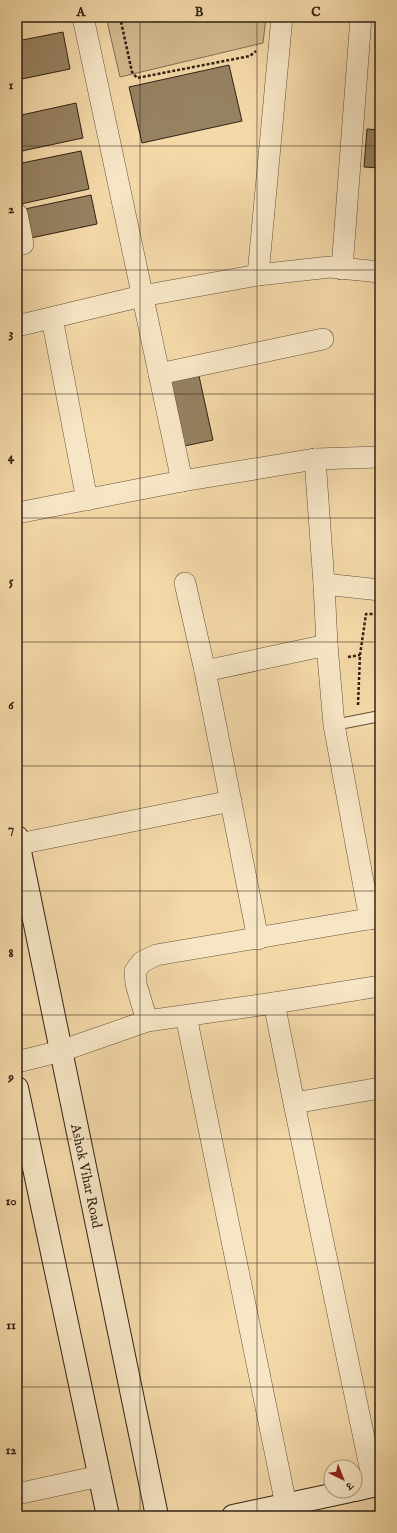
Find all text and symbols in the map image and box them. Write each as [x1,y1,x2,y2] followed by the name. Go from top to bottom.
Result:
[76,4,87,21] text: A
[195,4,204,21] text: B
[311,4,321,21] text: C
[9,77,14,94] text: 1
[8,201,14,218] text: 2
[9,325,14,342] text: 3
[8,449,15,466] text: 4
[9,573,14,590] text: 5
[8,697,14,714] text: 6
[8,821,14,838] text: 7
[8,945,14,962] text: 8
[7,1069,14,1086] text: 9
[66,1121,106,1230] street label: Ashok Vihar Road
[5,1193,17,1210] text: 10
[6,1317,16,1334] text: 11
[6,1442,16,1459] text: 12
[323,1459,363,1499] north arrow
[341,1478,357,1494] text: उ

